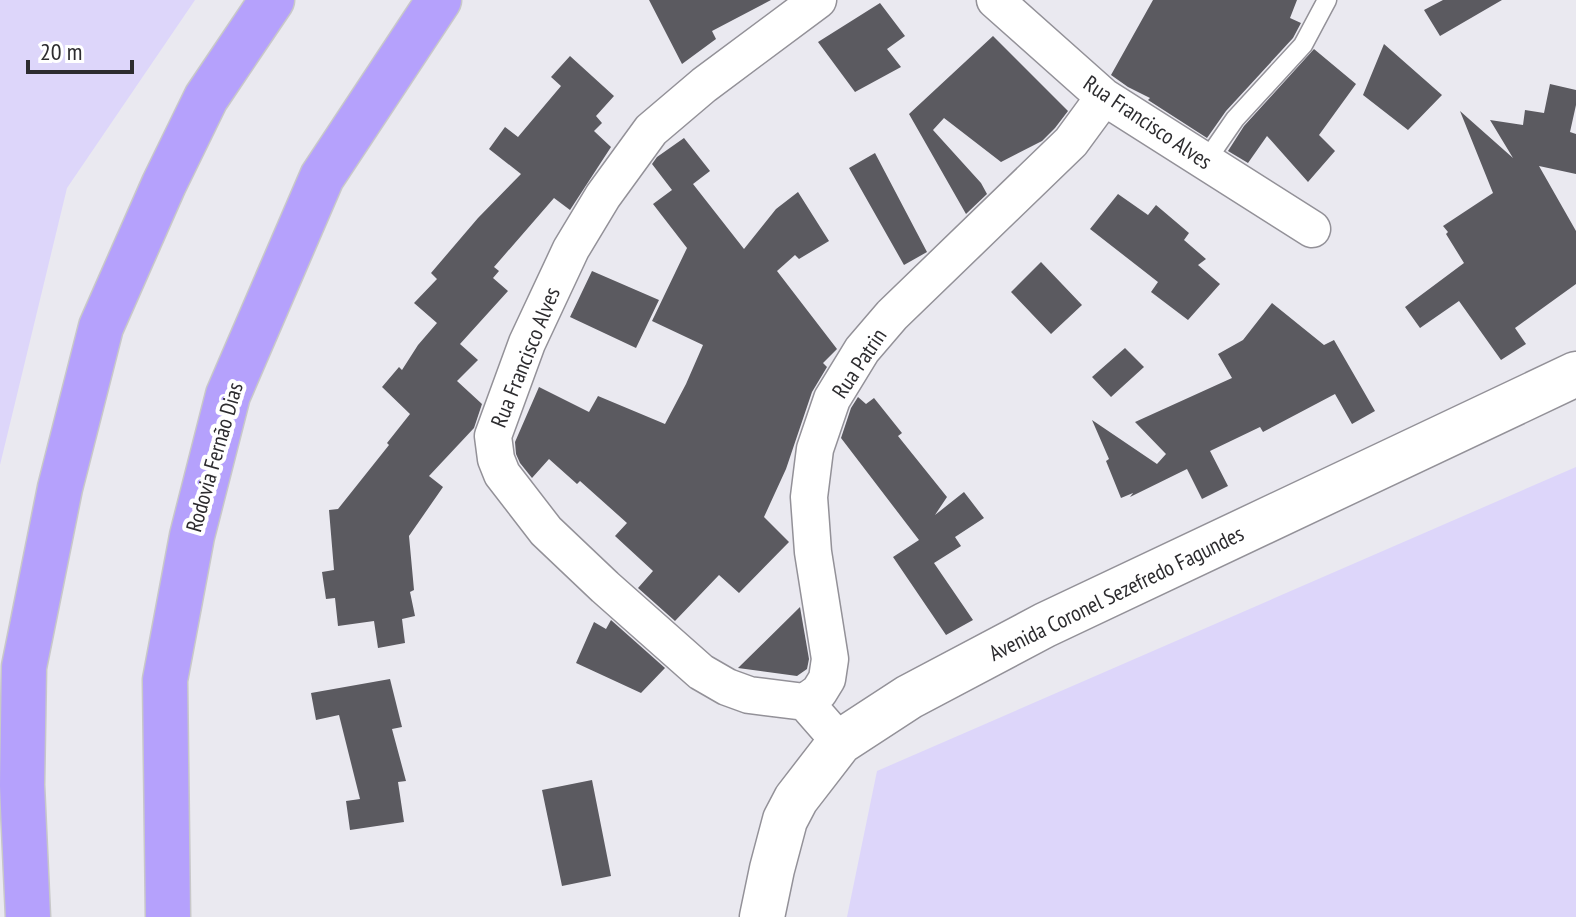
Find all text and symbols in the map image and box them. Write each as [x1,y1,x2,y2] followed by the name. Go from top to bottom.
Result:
[28,24,132,74] scale bar
[40,36,82,67] text: 20 m
[1078,69,1218,175] street label: Rua Francisco Alves
[484,283,566,431] street label: Rua Francisco Alves
[826,323,892,403] street label: Rua Patrin
[179,379,249,535] street label: Rodovia Fernão Dias
[984,519,1248,667] street label: Avenida Coronel Sezefredo Fagundes

